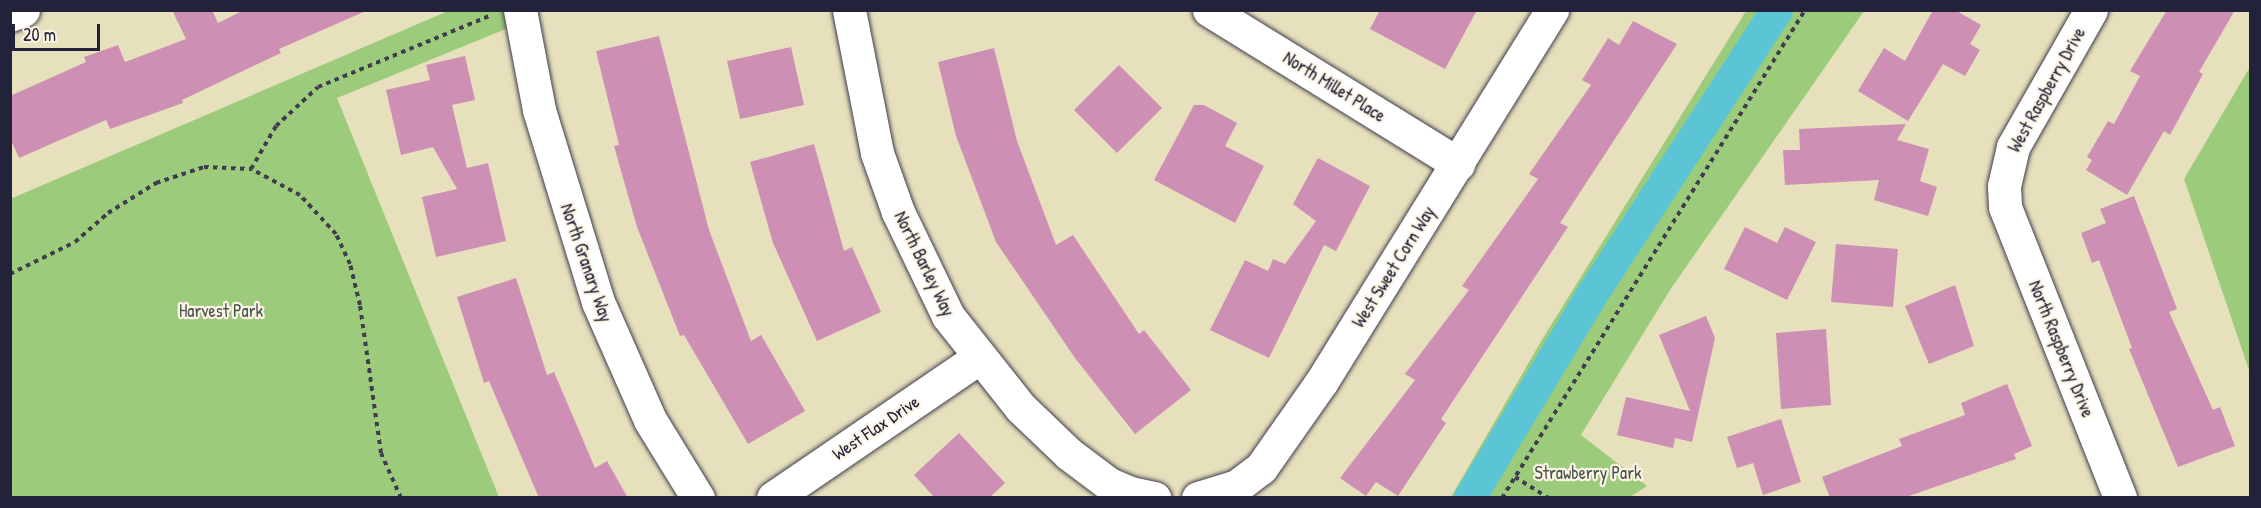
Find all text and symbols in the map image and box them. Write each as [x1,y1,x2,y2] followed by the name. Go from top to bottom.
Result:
[15,12,104,50] scale bar
[23,22,56,47] text: 20 m
[2004,24,2090,156] street label: West Raspberry Drive
[1279,47,1389,127] street label: North Millet Place
[556,201,616,325] street label: North Granary Way
[1348,202,1440,332] street label: West Sweet Corn Way
[889,208,959,320] street label: North Barley Way
[2024,277,2098,421] street label: North Raspberry Drive
[179,300,263,322] park label: Harvest Park
[828,391,924,465] street label: West Flax Drive
[1534,462,1642,484] park label: Strawberry Park

